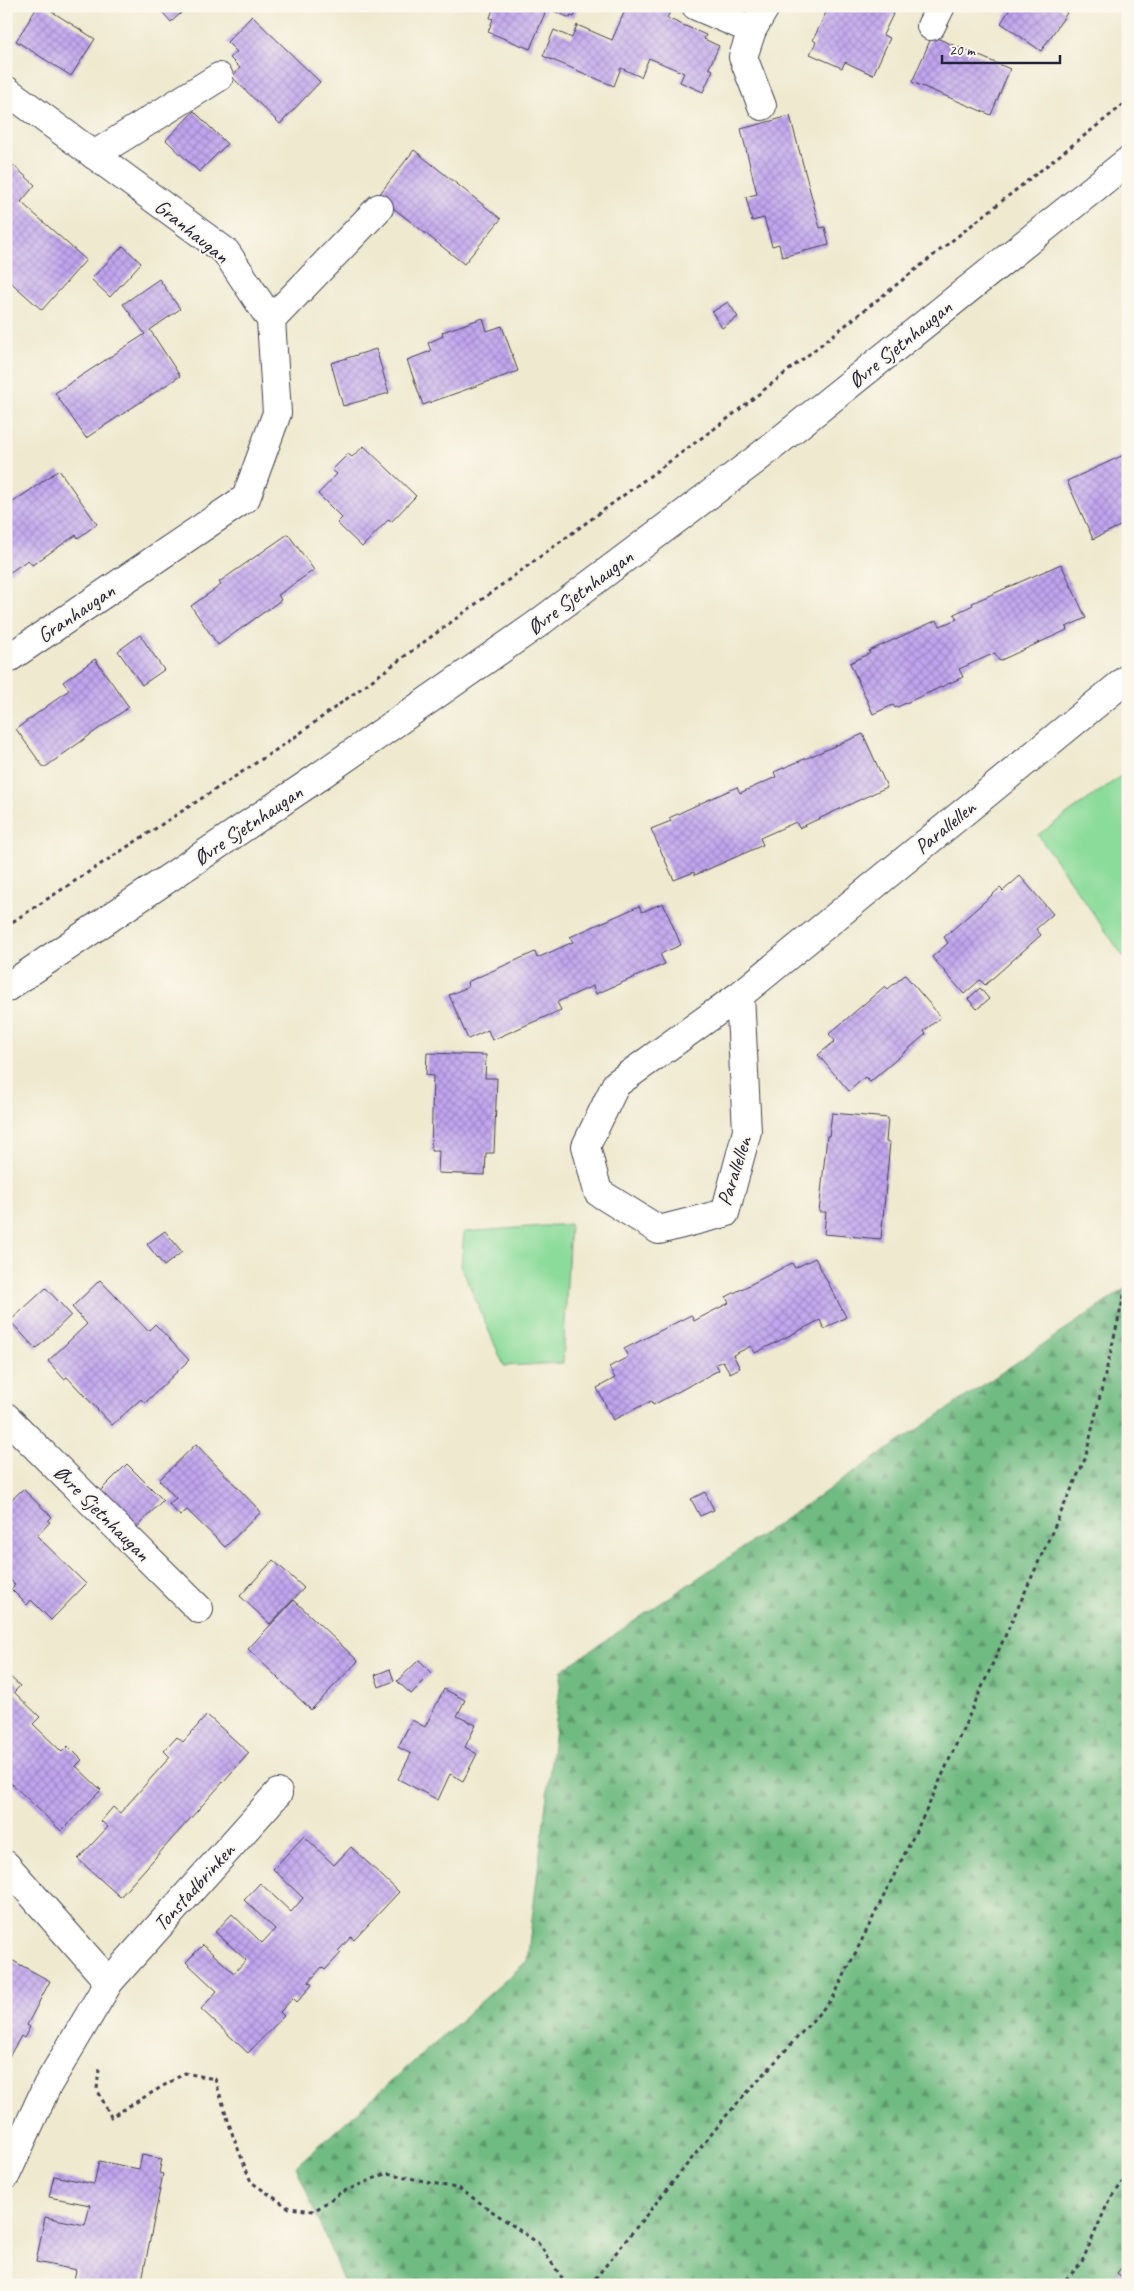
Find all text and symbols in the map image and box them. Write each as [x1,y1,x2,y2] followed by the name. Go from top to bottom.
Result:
[942,32,1059,64] scale bar
[949,41,976,60] text: 20 m
[150,193,235,269] street label: Granhaugan
[843,294,957,394] street label: Øvre Sjetnhaugan
[522,543,638,640] street label: Øvre Sjetnhaugan
[32,577,120,648] street label: Granhaugan
[189,779,308,871] street label: Øvre Sjetnhaugan
[909,793,982,860] street label: Parallellen
[711,1132,758,1209] street label: Parallellen
[48,1459,156,1567] street label: Øvre Sjetnhaugan
[148,1837,241,1936] street label: Tonstadbrinken

